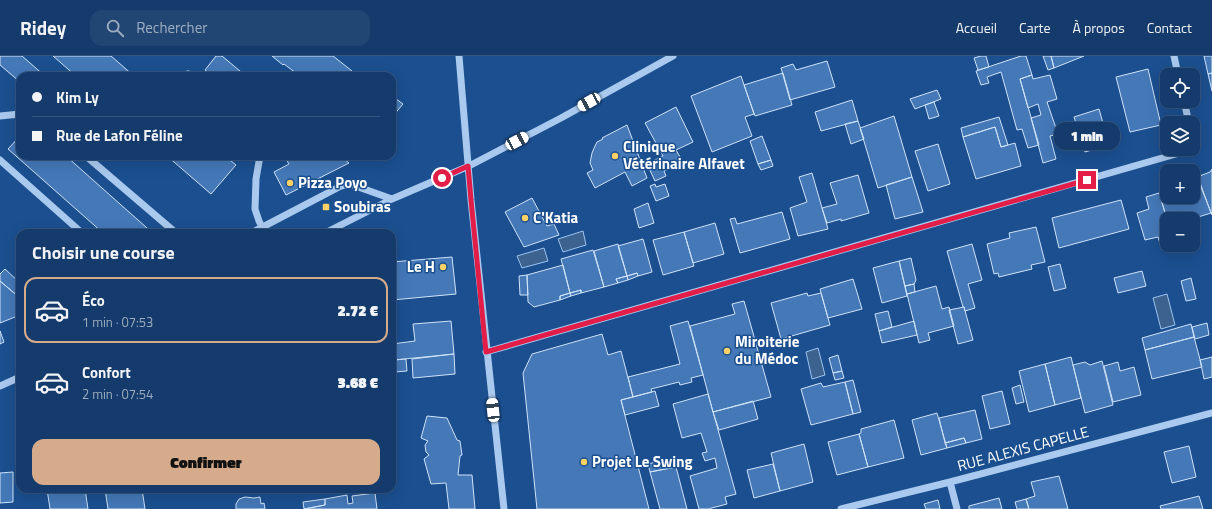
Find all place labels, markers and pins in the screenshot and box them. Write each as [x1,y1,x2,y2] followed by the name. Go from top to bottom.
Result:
[623,135,745,175] place label: Clinique Vétérinaire Alfavet
[610,151,620,161] marker: Clinique Vétérinaire Alfavet
[298,171,367,194] place label: Pizza Poyo
[285,178,295,188] marker: Pizza Poyo
[334,195,391,218] place label: Soubiras
[321,202,331,212] marker: Soubiras
[533,206,579,229] place label: C'Katia
[520,213,530,223] marker: C'Katia
[407,255,435,278] place label: Le H
[438,262,448,272] marker: Le H
[735,330,800,370] place label: Miroiterie du Médoc
[722,346,732,356] marker: Miroiterie du Médoc
[592,450,693,473] place label: Projet Le Swing
[579,457,589,467] marker: Projet Le Swing

